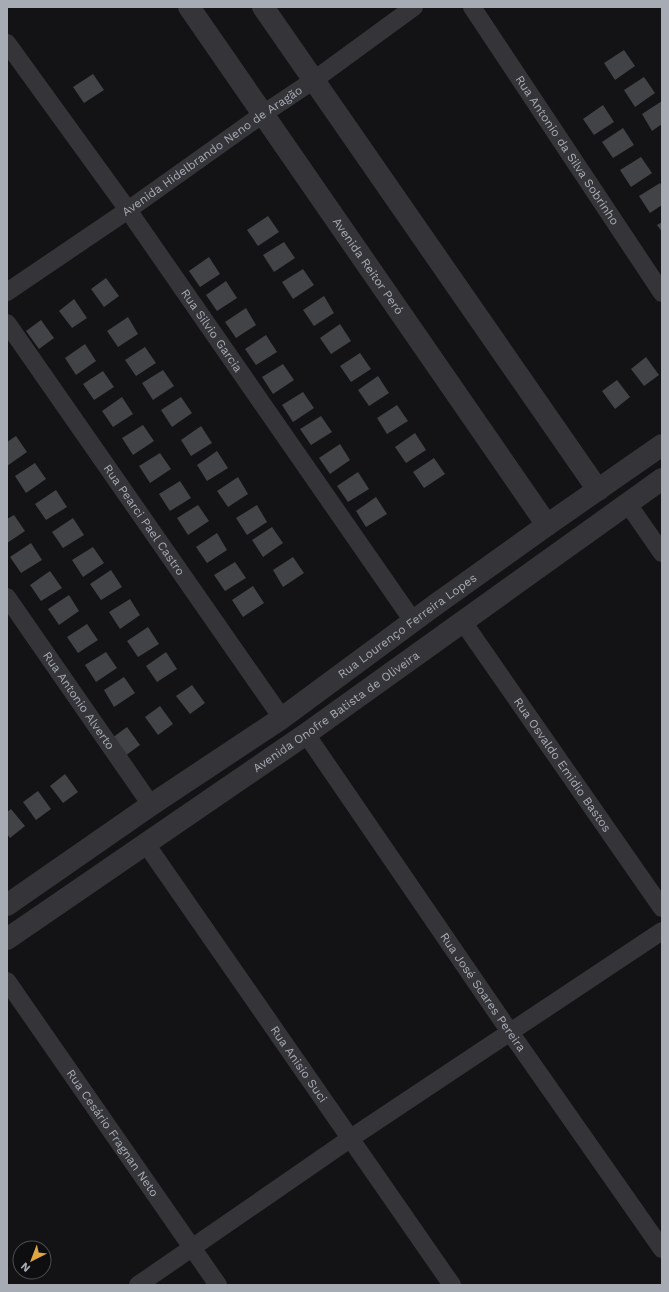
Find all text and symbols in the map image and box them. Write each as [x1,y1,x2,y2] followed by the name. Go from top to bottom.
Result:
[512,73,622,228] street label: Rua Antonio da Silva Sobrinho
[119,83,305,219] street label: Avenida Hidelbrando Neno de Aragão
[330,215,406,317] street label: Avenida Reitor Peró
[178,286,245,375] street label: Rua Silvio Garcia
[101,462,188,578] street label: Rua Pearci Pael Castro
[335,571,479,681] street label: Rua Lourenço Ferreira Lopes
[250,648,422,775] street label: Avenida Onofre Batista de Oliveira
[40,649,117,752] street label: Rua Antonio Alverto
[511,695,614,835] street label: Rua Osvaldo Emidio Bastos
[437,930,529,1055] street label: Rua José Soares Pereira
[267,1023,330,1105] street label: Rua Anisio Suci
[63,1067,162,1199] street label: Rua Cesário Fragnan Neto
[12,1240,52,1280] north arrow
[18,1260,33,1275] text: N

